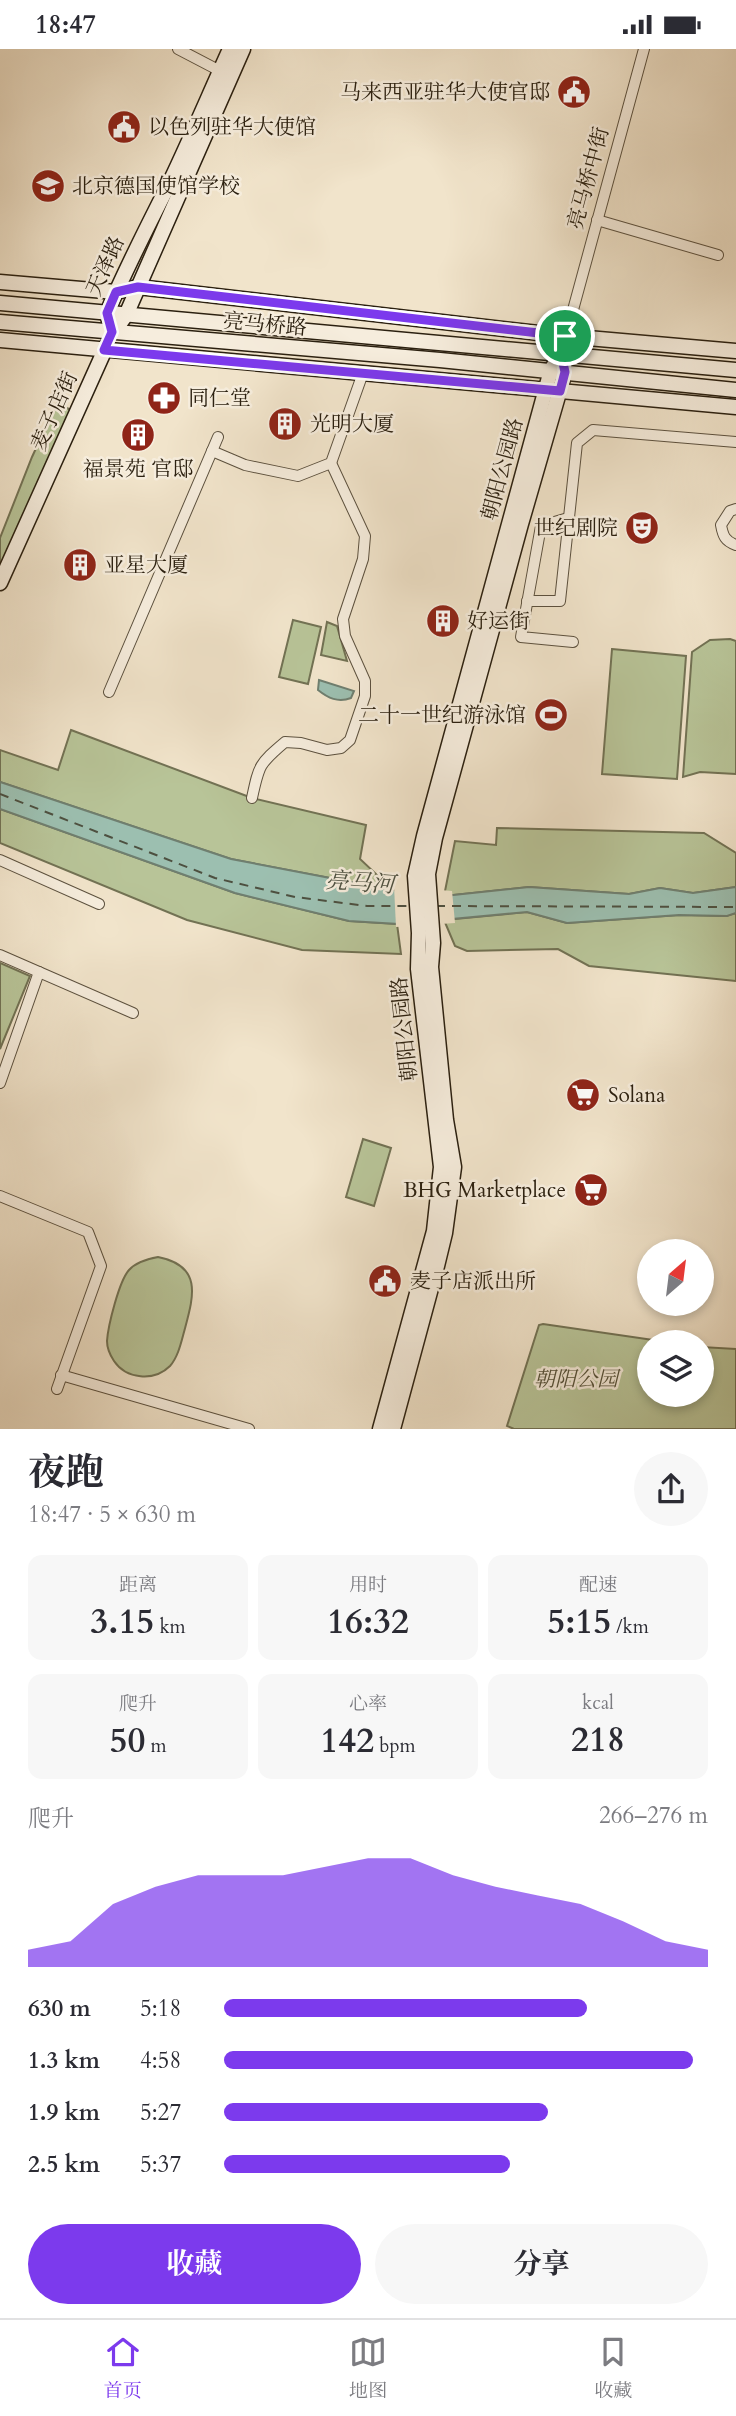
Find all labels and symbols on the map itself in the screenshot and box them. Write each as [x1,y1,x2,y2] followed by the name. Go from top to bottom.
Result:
[555,73,593,111] public building icon: 马来西亚驻华大使官邸
[340,78,550,107] place label: 马来西亚驻华大使官邸
[105,108,143,146] public building icon: 以色列驻华大使馆
[148,113,316,142] place label: 以色列驻华大使馆
[561,124,616,233] street label: 亮马桥中街
[29,167,67,205] school or university icon: 北京德国使馆学校
[72,172,240,201] place label: 北京德国使馆学校
[79,232,132,301] street label: 天泽路
[222,306,308,343] street label: 亮马桥路
[535,306,595,366] pin
[24,367,85,455] street label: 麦子店街
[145,379,183,417] pharmacy icon: 同仁堂
[188,384,251,413] place label: 同仁堂
[266,405,304,443] building icon: 光明大厦
[310,410,394,439] place label: 光明大厦
[475,415,530,524] street label: 朝阳公园路
[119,416,157,454] building icon: 福景苑 官邸
[83,455,193,484] place label: 福景苑 官邸
[623,509,661,547] theatre icon: 世纪剧院
[534,514,618,543] place label: 世纪剧院
[61,546,99,584] building icon: 亚星大厦
[104,551,188,580] place label: 亚星大厦
[424,602,462,640] building icon: 好运街
[467,607,530,636] place label: 好运街
[532,696,570,734] sports icon: 二十一世纪游泳馆
[358,701,526,730] place label: 二十一世纪游泳馆
[324,865,399,901] water label: 亮马河
[385,975,424,1083] street label: 朝阳公园路
[564,1076,602,1114] supermarket icon: Solana
[608,1081,665,1110] place label: Solana
[572,1171,610,1209] supermarket icon: BHG Marketplace
[403,1176,566,1205] place label: BHG Marketplace
[637,1239,714,1316] north arrow
[366,1262,404,1300] public building icon: 麦子店派出所
[410,1267,536,1296] place label: 麦子店派出所
[534,1365,621,1394] park label: 朝阳公园

